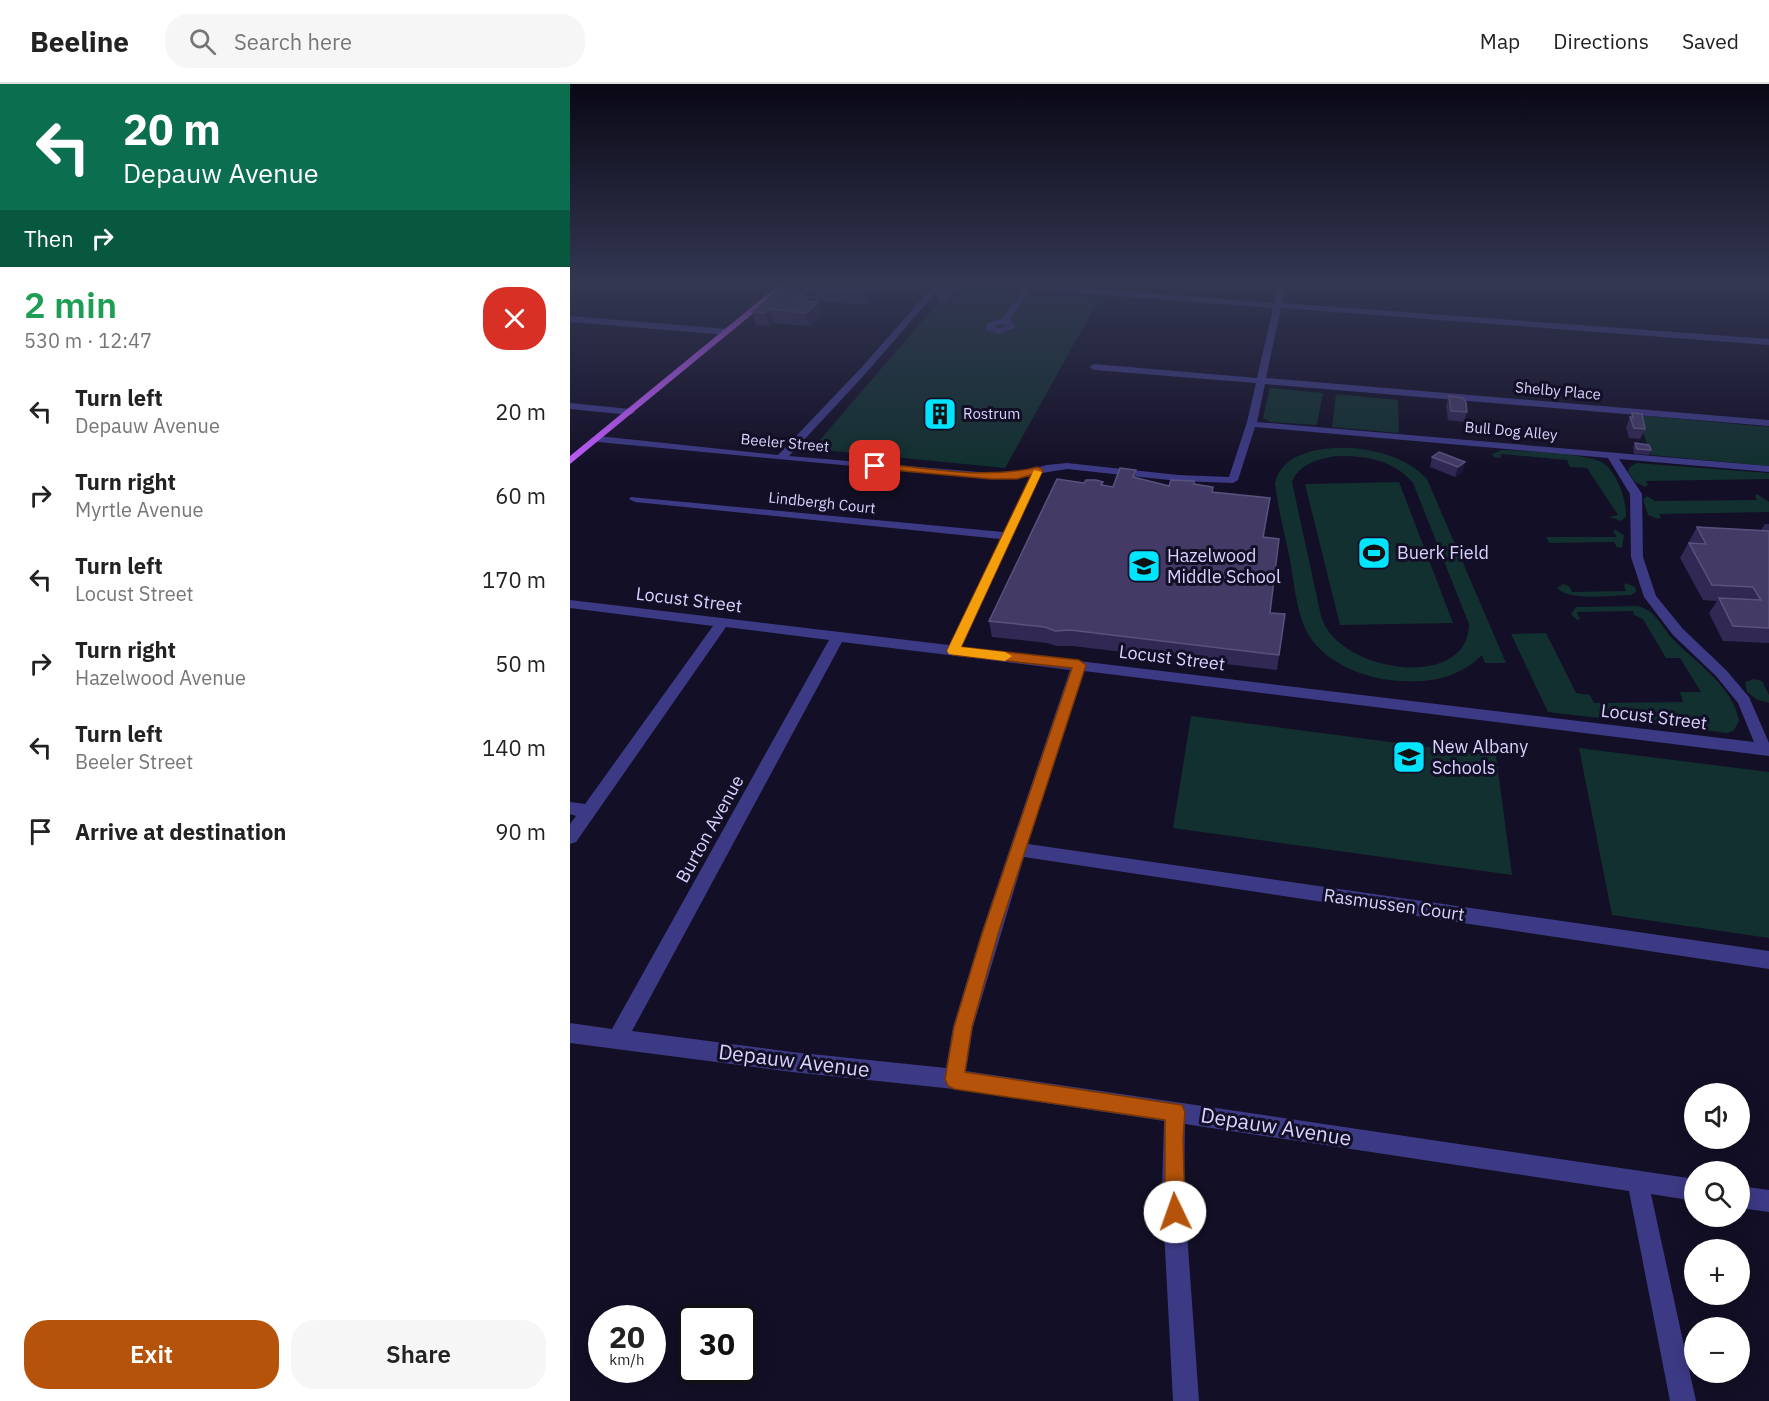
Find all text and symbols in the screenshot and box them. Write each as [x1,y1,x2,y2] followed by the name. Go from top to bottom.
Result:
[165,14,585,68] search box
[30,23,129,60] text: Beeline
[186,25,219,58] icon: search
[234,27,352,56] text: Search here
[1480,27,1520,55] text: Map
[1553,27,1649,55] text: Directions
[1682,27,1739,55] text: Saved
[123,102,221,157] text: 20 m
[24,108,102,186] icon: left
[123,155,319,190] text: Depauw Avenue
[86,222,119,255] icon: right
[24,224,74,253] text: Then
[24,281,117,328] text: 2 min
[483,287,546,350] button: close
[24,327,152,354] text: 530 m · 12:47
[1514,377,1602,404] street label: Shelby Place
[75,383,163,412] text: Turn left
[24,395,57,428] icon: left
[922,396,958,432] building icon: Rostrum
[495,397,546,426] text: 20 m
[963,404,1020,423] place label: Rostrum
[75,412,220,439] text: Depauw Avenue
[1464,417,1559,444] street label: Bull Dog Alley
[740,429,830,456] street label: Beeler Street
[849,440,900,491] pin
[858,449,891,482] icon: arrive
[75,467,176,496] text: Turn right
[24,479,57,512] icon: right
[495,481,546,510] text: 60 m
[768,487,877,518] street label: Lindbergh Court
[75,496,204,523] text: Myrtle Avenue
[1356,535,1392,571] sports icon: Buerk Field
[1397,541,1489,564] place label: Buerk Field
[1167,544,1281,588] place label: Hazelwood Middle School
[1126,548,1162,584] school or university icon: Hazelwood Middle School
[75,551,163,580] text: Turn left
[24,563,57,596] icon: left
[482,565,546,594] text: 170 m
[75,580,194,607] text: Locust Street
[635,582,743,617] street label: Locust Street
[75,635,176,664] text: Turn right
[1118,640,1226,675] street label: Locust Street
[24,647,57,680] icon: right
[495,649,546,678] text: 50 m
[75,664,246,691] text: Hazelwood Avenue
[1600,699,1708,734] street label: Locust Street
[75,719,163,748] text: Turn left
[24,731,57,764] icon: left
[482,733,546,762] text: 140 m
[1432,735,1528,779] place label: New Albany Schools
[1391,739,1427,775] school or university icon: New Albany Schools
[75,748,193,775] text: Beeler Street
[671,771,749,887] street label: Burton Avenue
[24,815,57,848] icon: arrive
[75,817,286,846] text: Arrive at destination
[495,817,546,846] text: 90 m
[1322,883,1466,926] street label: Rasmussen Court
[717,1037,871,1083] street label: Depauw Avenue
[1684,1083,1750,1383] map controls
[1684,1083,1750,1149] button: sound
[1199,1100,1353,1152] street label: Depauw Avenue
[1684,1161,1750,1227] button: search
[1143,1180,1207,1244] position arrow
[1684,1239,1750,1305] button: +
[678,1305,756,1383] speed limit sign: 30
[609,1317,645,1356] text: 20
[1684,1317,1750,1383] button: −
[24,1320,279,1389] button: Exit
[291,1320,546,1389] button: Share
[609,1350,645,1369] text: km/h

